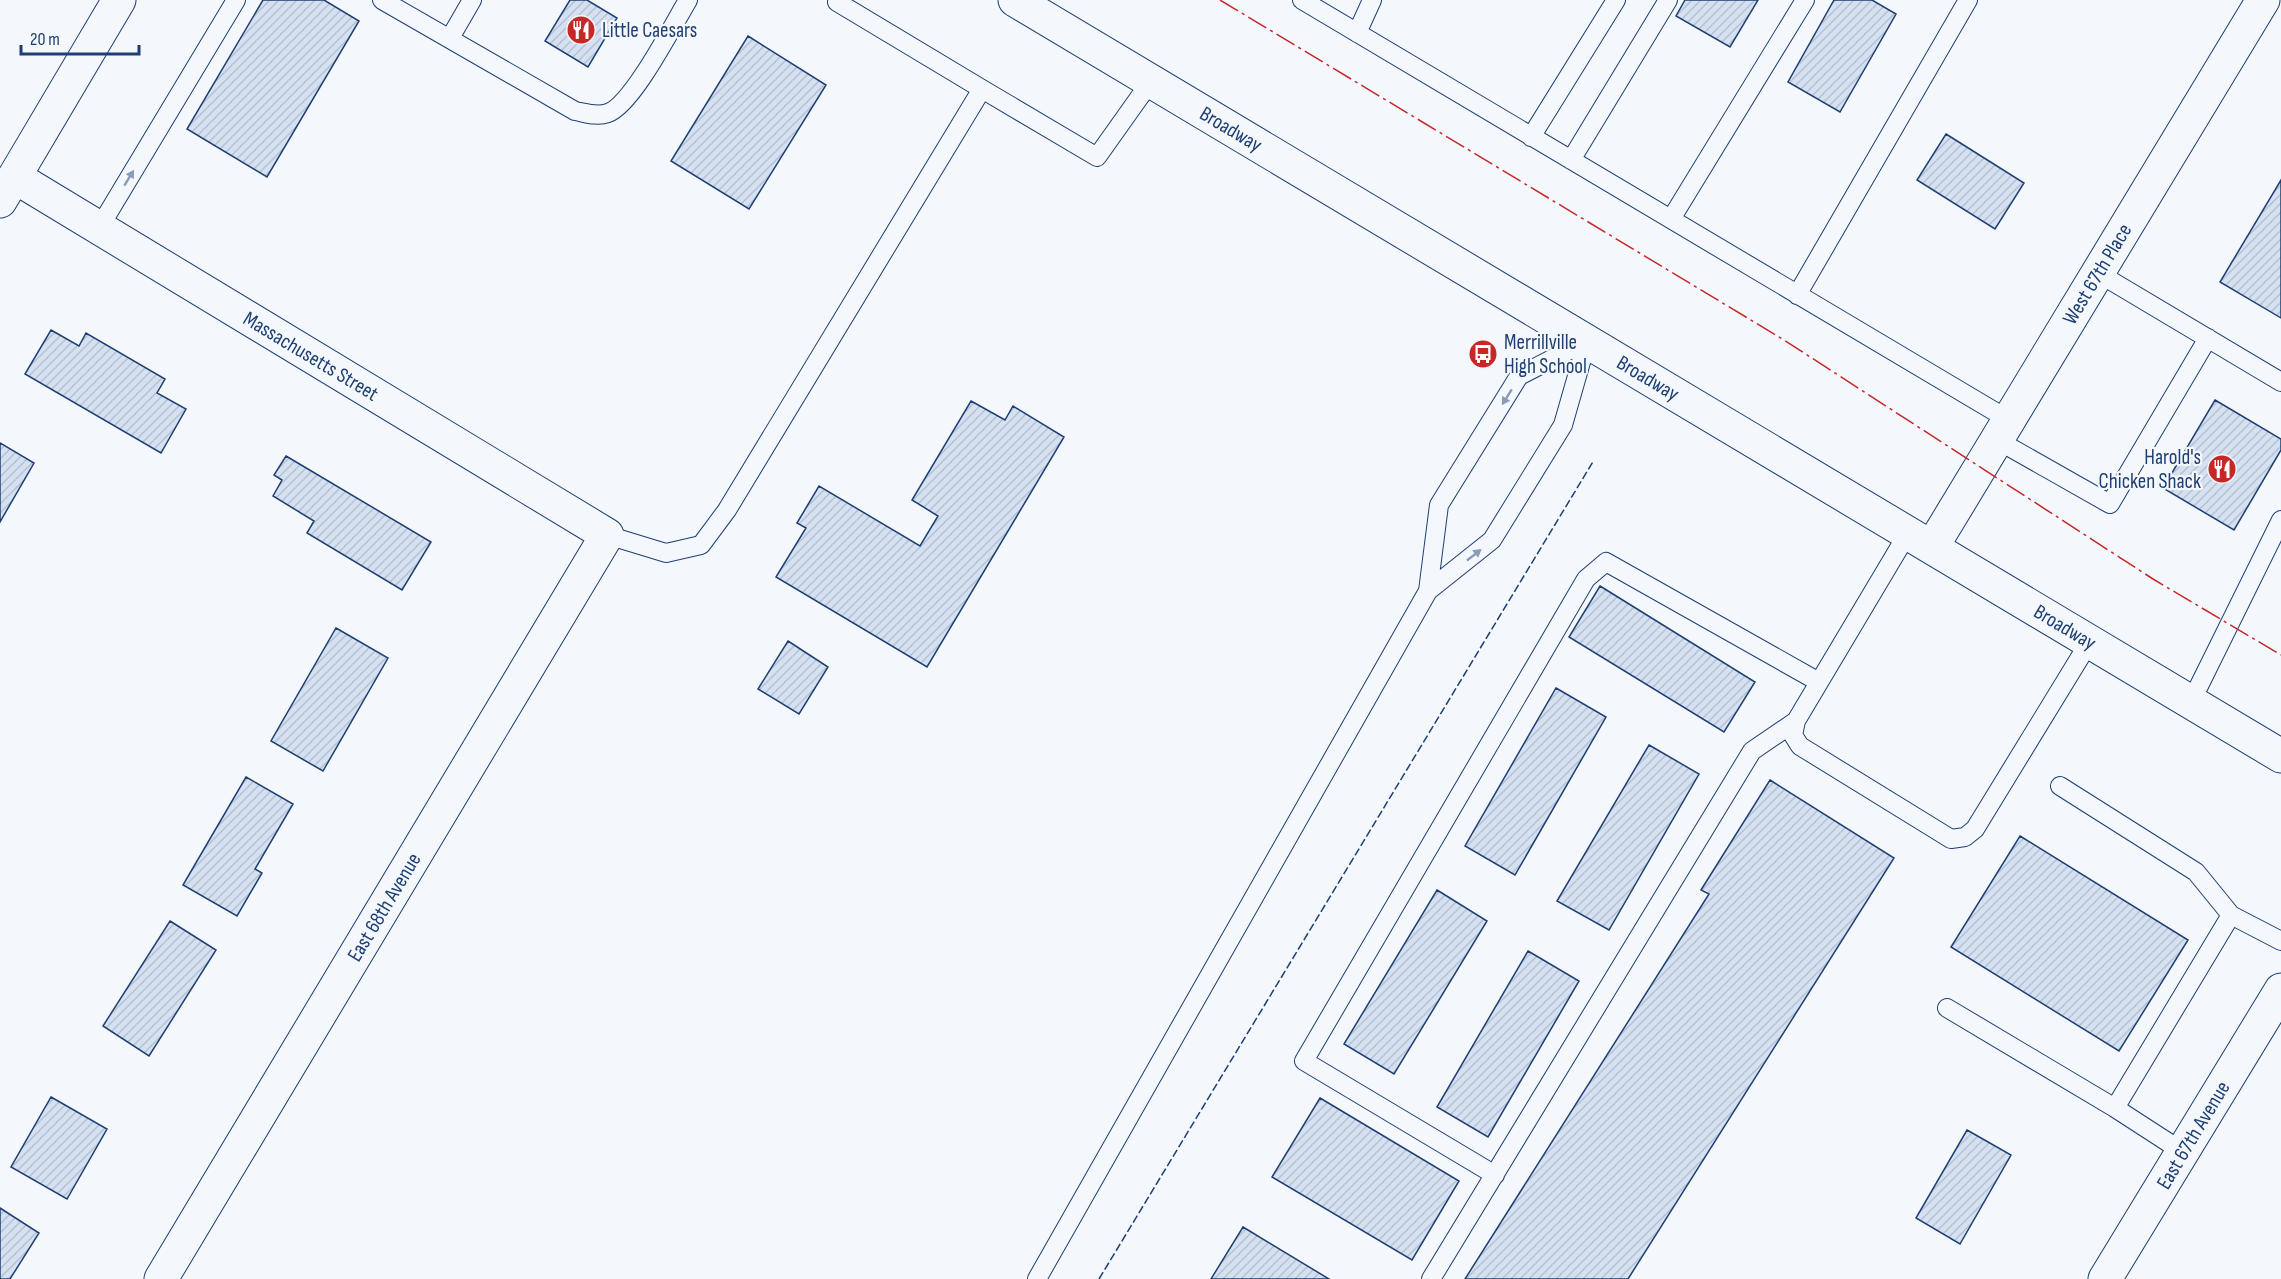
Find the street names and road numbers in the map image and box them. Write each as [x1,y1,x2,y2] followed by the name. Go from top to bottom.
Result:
[1195,101,1266,158] street label: Broadway
[2058,219,2137,329] street label: West 67th Place
[239,306,383,407] street label: Massachusetts Street
[1612,350,1683,407] street label: Broadway
[2029,599,2100,656] street label: Broadway
[342,848,427,966] street label: East 68th Avenue
[2151,1077,2235,1194] street label: East 67th Avenue

